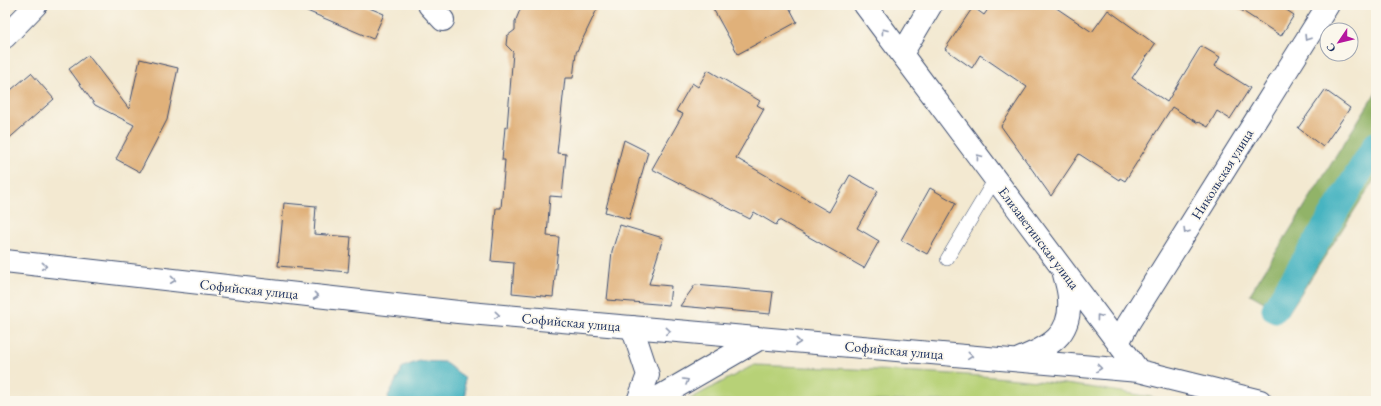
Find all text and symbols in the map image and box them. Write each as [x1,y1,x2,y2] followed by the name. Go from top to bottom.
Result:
[1319,22,1359,62] north arrow
[882,28,889,35] one-way arrow
[1304,34,1312,41] one-way arrow
[1323,40,1339,55] text: С
[1187,125,1257,223] street label: Никольская улица
[977,155,984,162] one-way arrow
[994,183,1084,293] street label: Елизаветинская улица
[1184,227,1191,234] one-way arrow
[41,261,47,270] one-way arrow
[170,275,176,284] one-way arrow
[199,275,300,303] street label: Софийская улица
[313,291,319,300] one-way arrow
[521,309,622,335] street label: Софийская улица
[494,311,500,320] one-way arrow
[1097,315,1104,322] one-way arrow
[665,326,671,335] one-way arrow
[844,337,945,363] street label: Софийская улица
[795,338,801,347] one-way arrow
[967,352,973,361] one-way arrow
[1096,363,1102,372] one-way arrow
[682,379,689,386] one-way arrow

